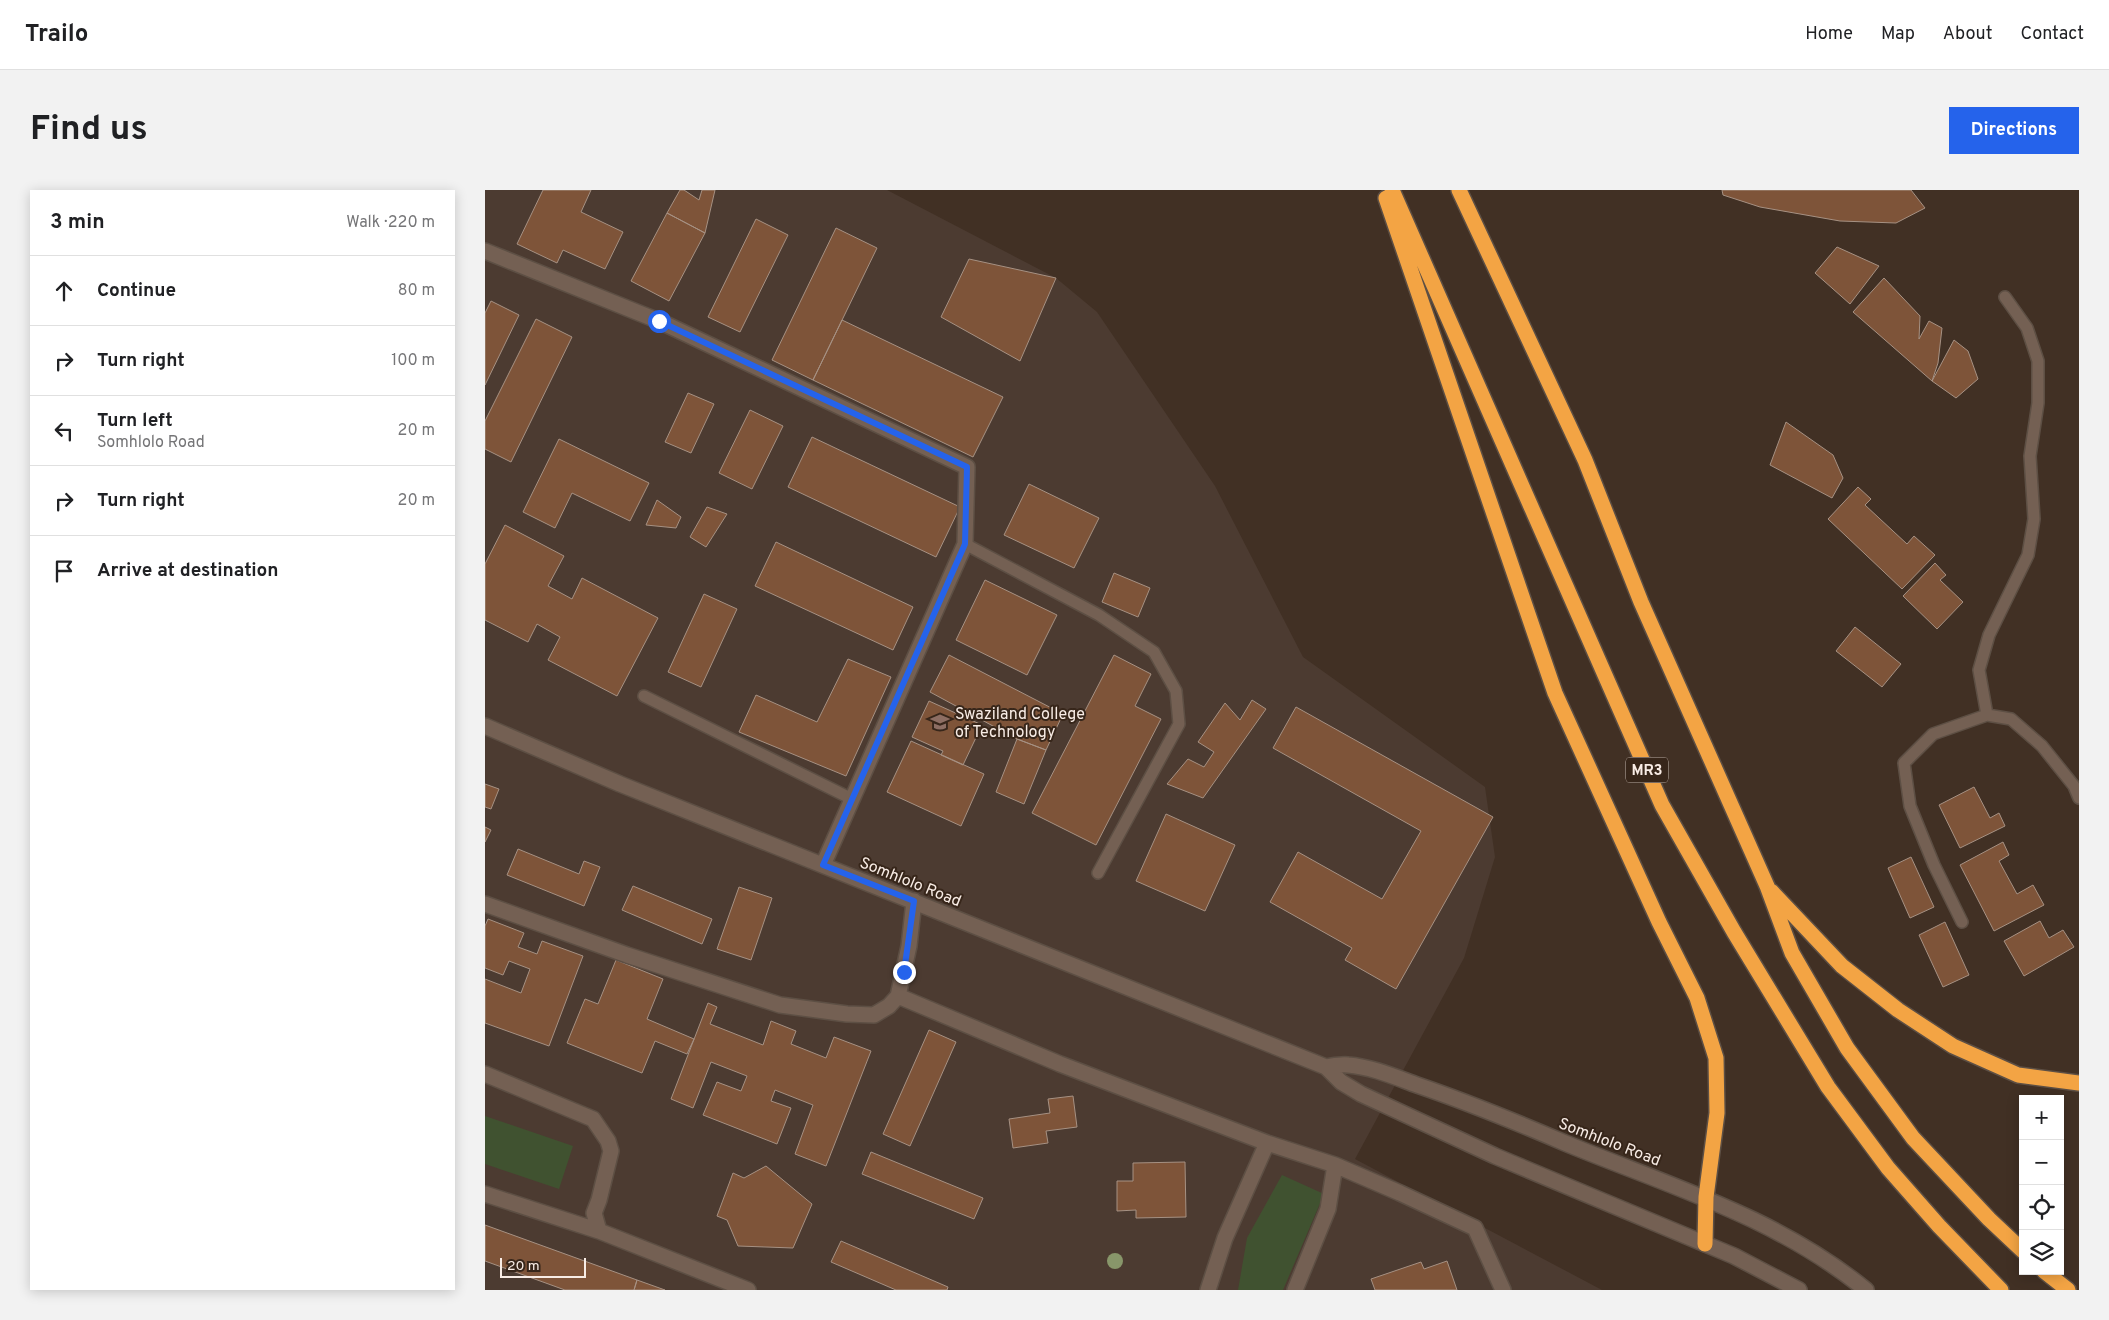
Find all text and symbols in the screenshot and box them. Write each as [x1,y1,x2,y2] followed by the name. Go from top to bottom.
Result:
[25,20,88,50] text: Trailo
[1805,23,1853,46] text: Home
[1881,23,1915,46] text: Map
[1943,23,1992,46] text: About
[2020,23,2084,46] text: Contact
[1949,107,2079,154] button: Directions
[30,108,148,152] text: Find us
[50,209,105,236] text: 3 min
[346,213,435,233] text: Walk · 220 m
[50,277,78,305] icon: ahead
[97,279,176,303] text: Continue
[398,281,435,301] text: 80 m
[648,310,671,333] route start
[50,347,78,375] icon: right
[97,349,185,373] text: Turn right
[391,351,435,371] text: 100 m
[97,409,173,433] text: Turn left
[50,417,78,445] icon: left
[398,421,435,441] text: 20 m
[97,433,205,453] text: Somhlolo Road
[50,487,78,515] icon: right
[97,489,185,513] text: Turn right
[398,491,435,511] text: 20 m
[50,557,78,585] icon: arrive
[97,559,278,583] text: Arrive at destination
[955,705,1085,743] place label: Swaziland College of Technology
[929,711,951,733] school or university icon: Swaziland College of Technology
[1626,758,1668,782] road number: MR3
[857,853,964,912] street label: Somhlolo Road
[893,961,916,984] route end
[2019,1095,2064,1275] map controls
[2019,1095,2064,1140] button: +
[1555,1114,1663,1172] street label: Somhlolo Road
[2019,1140,2064,1185] button: −
[2019,1185,2064,1230] button: locate
[2019,1230,2064,1275] button: layers
[500,1255,586,1278] scale bar
[507,1258,540,1275] text: 20 m

